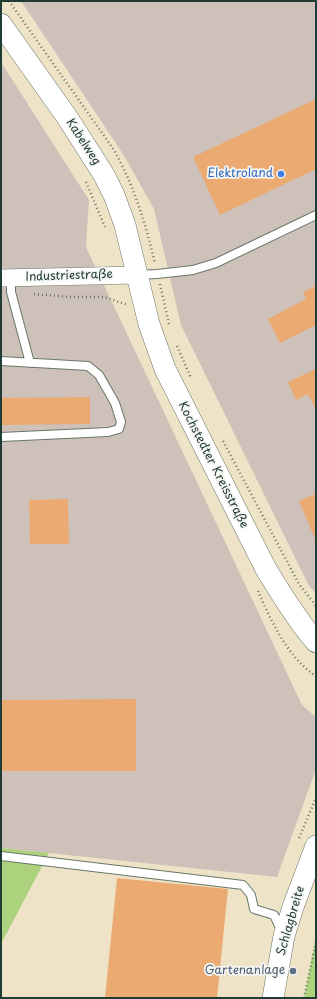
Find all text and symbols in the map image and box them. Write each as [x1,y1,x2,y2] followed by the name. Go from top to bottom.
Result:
[63,116,103,168] street label: Kabelweg
[207,167,273,181] place label: Elektroland
[276,169,286,179] marker: Elektroland
[25,267,113,285] street label: Industriestraße
[175,399,251,531] street label: Kochstedter Kreisstraße
[274,885,308,957] street label: Schlagbreite
[205,964,285,978] place label: Gartenanlage
[288,966,298,976] marker: Gartenanlage

